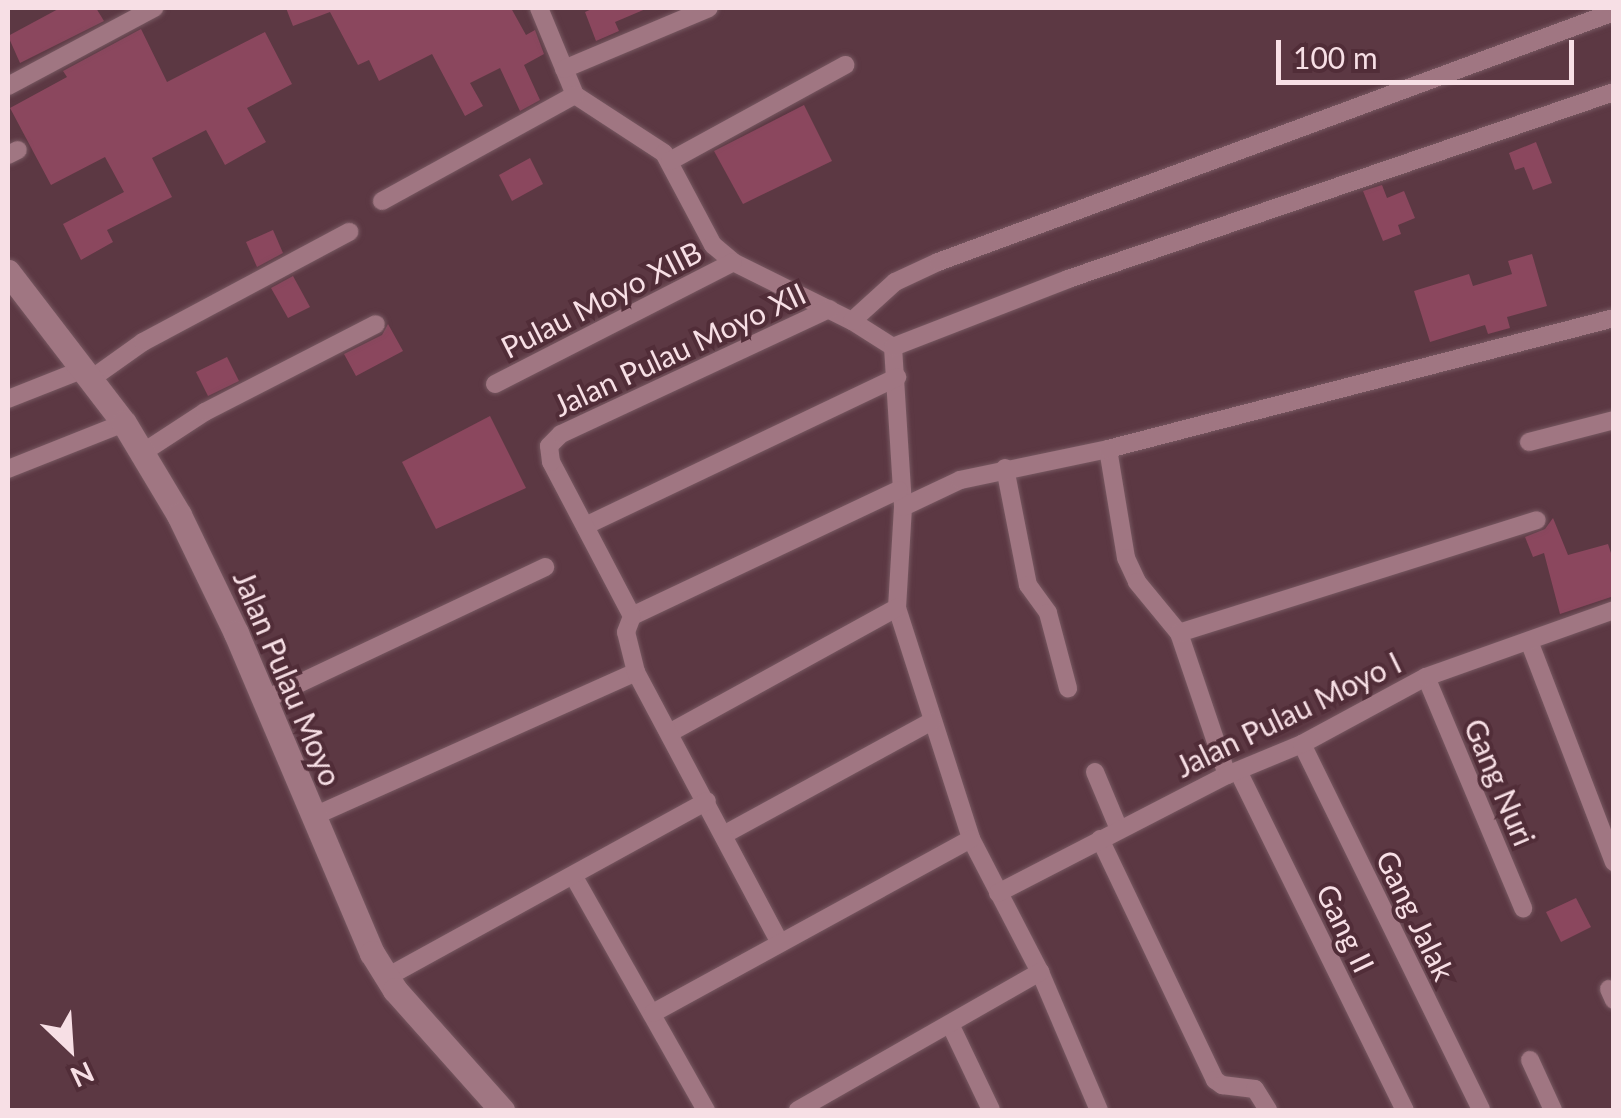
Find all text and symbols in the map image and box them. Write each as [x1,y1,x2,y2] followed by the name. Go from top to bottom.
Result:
[1281,20,1578,82] scale bar
[1293,39,1378,75] text: 100 m
[495,233,707,365] street label: Pulau Moyo XIIB
[547,275,811,423] street label: Jalan Pulau Moyo XII
[226,565,350,791] street label: Jalan Pulau Moyo
[1169,644,1407,784] street label: Jalan Pulau Moyo I
[1457,713,1543,851] street label: Gang Nuri
[1369,844,1463,986] street label: Gang Jalak
[1309,878,1383,978] street label: Gang II
[20,998,120,1098] north arrow
[66,1055,100,1095] text: N

